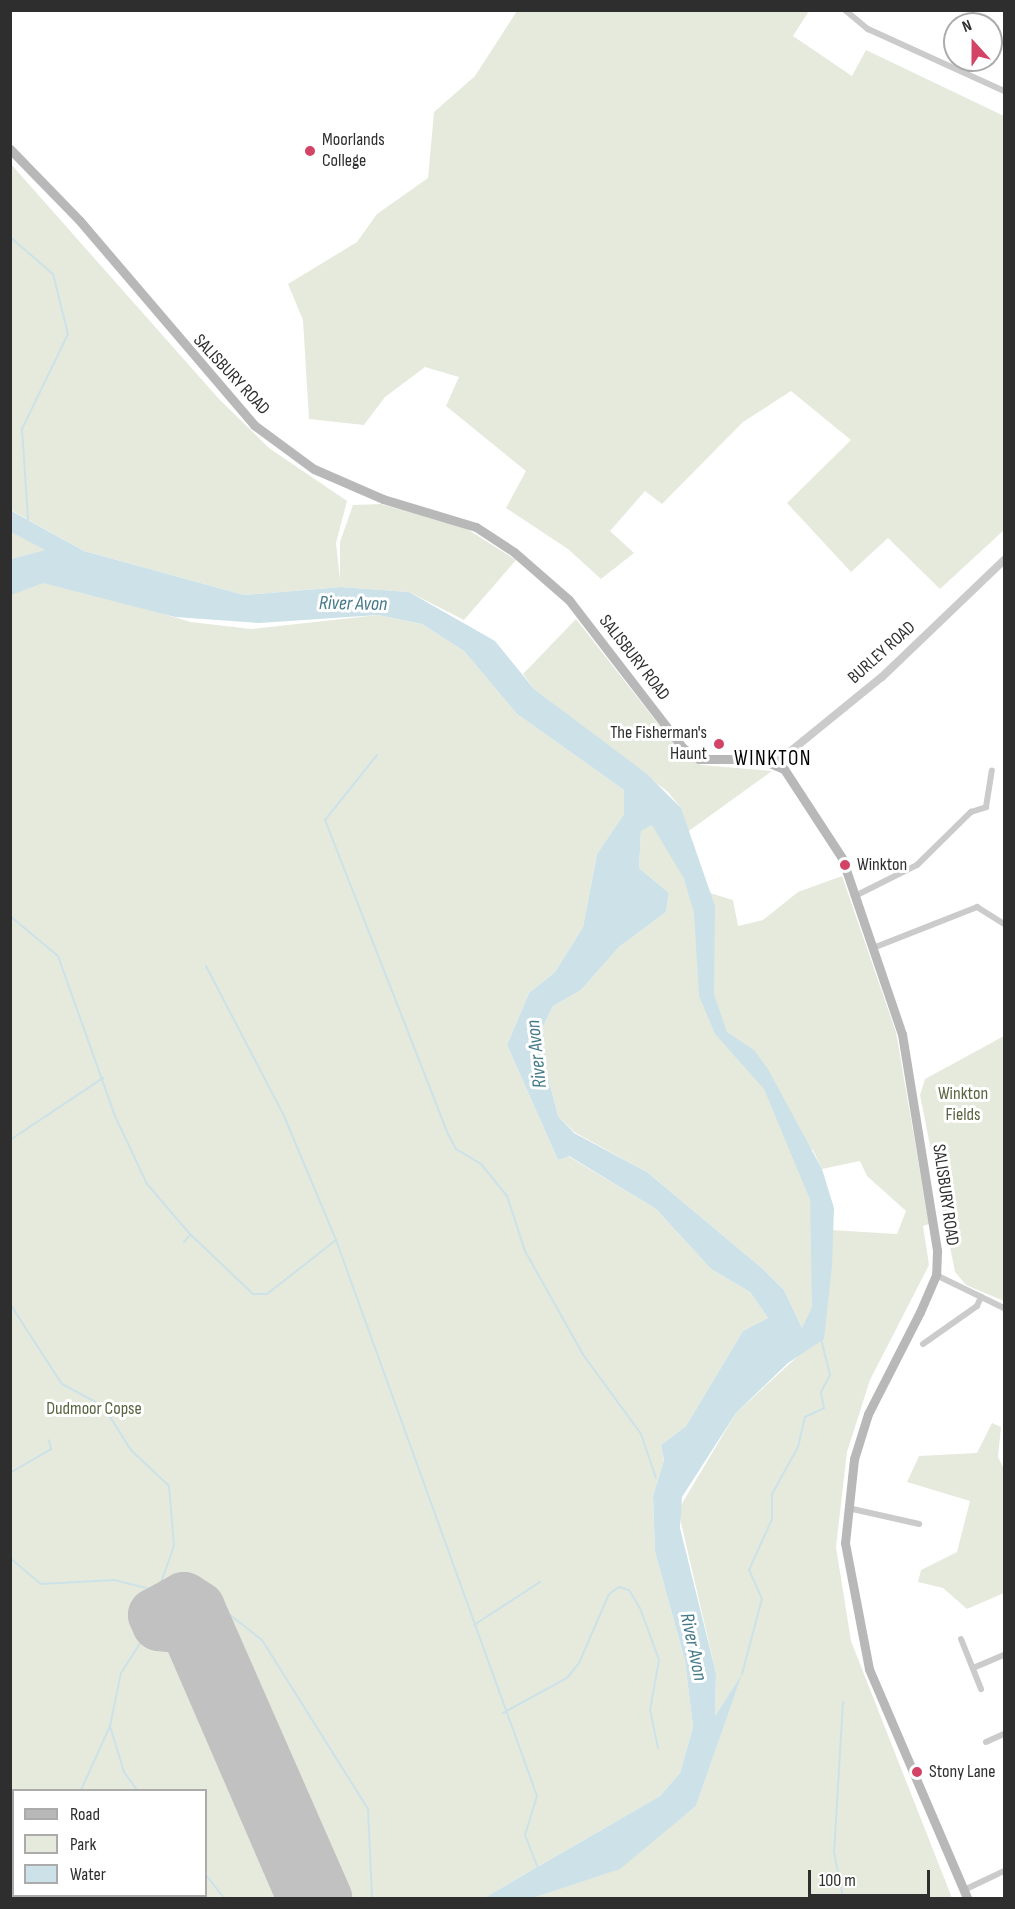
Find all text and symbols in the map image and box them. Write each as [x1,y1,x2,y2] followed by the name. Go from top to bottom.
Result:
[943,12,1003,72] north arrow
[960,16,974,37] text: N
[322,130,385,172] place label: Moorlands College
[303,144,317,158] marker: Moorlands College
[188,330,274,420] street label: SALISBURY ROAD
[319,591,387,617] water label: River Avon
[594,611,674,705] street label: SALISBURY ROAD
[844,617,920,689] street label: BURLEY ROAD
[610,723,707,766] place label: The Fisherman's Haunt
[712,737,726,751] marker: The Fisherman's Haunt
[734,746,812,772] district label: WINKTON
[857,854,907,876] place label: Winkton
[838,858,852,872] marker: Winkton
[521,1019,553,1089] water label: River Avon
[938,1084,988,1126] park label: Winkton Fields
[927,1143,963,1247] street label: SALISBURY ROAD
[46,1398,142,1420] park label: Dudmoor Copse
[674,1611,712,1683] water label: River Avon
[929,1761,996,1783] place label: Stony Lane
[910,1765,924,1779] marker: Stony Lane
[12,1789,207,1897] legend
[70,1804,100,1825] text: Road
[70,1834,96,1855] text: Park
[811,1858,932,1896] scale bar
[70,1864,106,1885] text: Water
[819,1870,856,1891] text: 100 m

